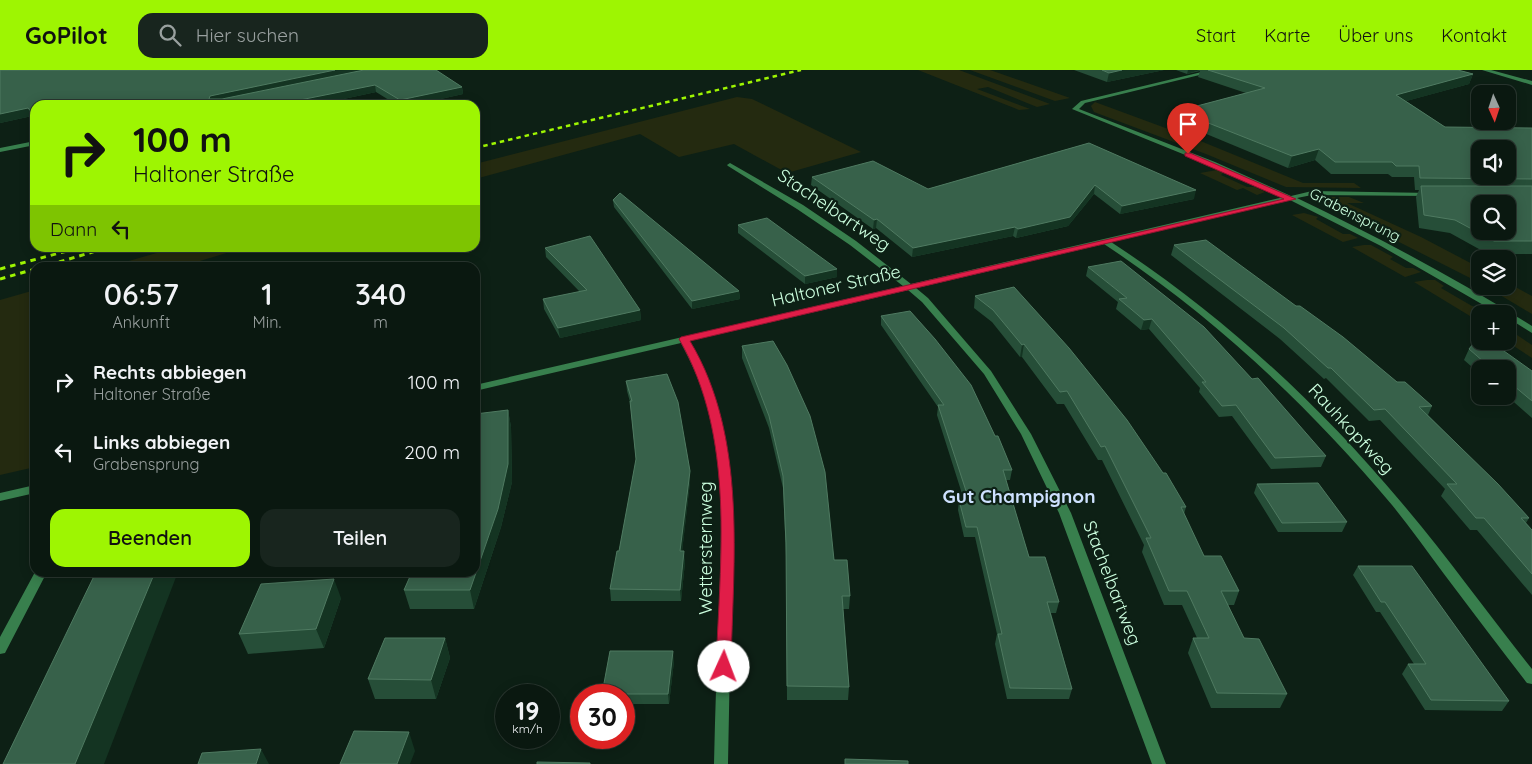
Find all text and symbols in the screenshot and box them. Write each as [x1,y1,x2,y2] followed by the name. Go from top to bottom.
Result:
[138,13,488,58] search box
[25,20,108,50] text: GoPilot
[156,21,184,49] icon: search
[196,23,299,47] text: Hier suchen
[1196,24,1236,47] text: Start
[1264,24,1310,47] text: Karte
[1338,24,1413,47] text: Über uns
[1441,24,1507,47] text: Kontakt
[1471,85,1516,130] north arrow
[1471,85,1516,405] map controls
[1167,103,1209,154] pin
[1174,110,1202,138] icon: arrive
[133,117,232,161] text: 100 m
[50,120,115,185] icon: right
[1471,140,1516,185] button: sound
[133,160,295,188] text: Haltoner Straße
[773,163,895,256] street label: Stachelbartweg
[1306,183,1404,246] street label: Grabensprung
[1471,195,1516,240] button: search
[107,215,135,243] icon: left
[50,217,97,241] text: Dann
[1471,250,1516,295] button: layers
[769,259,903,312] street label: Haltoner Straße
[104,275,179,313] text: 06:57
[261,275,273,313] text: 1
[355,275,406,313] text: 340
[1471,305,1516,350] button: +
[112,312,170,332] text: Ankunft
[253,312,281,332] text: Min.
[373,312,388,332] text: m
[93,360,246,384] text: Rechts abbiegen
[1471,360,1516,405] button: −
[50,368,78,396] icon: right
[408,370,460,394] text: 100 m
[1303,379,1399,479] street label: Rauhkopfweg
[93,384,211,404] text: Haltoner Straße
[93,430,230,454] text: Links abbiegen
[50,438,78,466] icon: left
[404,440,460,464] text: 200 m
[93,454,199,474] text: Grabensprung
[694,481,717,615] street label: Wettersternweg
[942,484,1096,508] district label: Gut Champignon
[50,509,250,567] button: Beenden
[260,509,460,567] button: Teilen
[1078,517,1147,648] street label: Stachelbartweg
[697,640,749,692] position arrow
[570,684,635,749] speed limit sign: 30
[516,695,539,726] text: 19
[512,721,543,736] text: km/h

